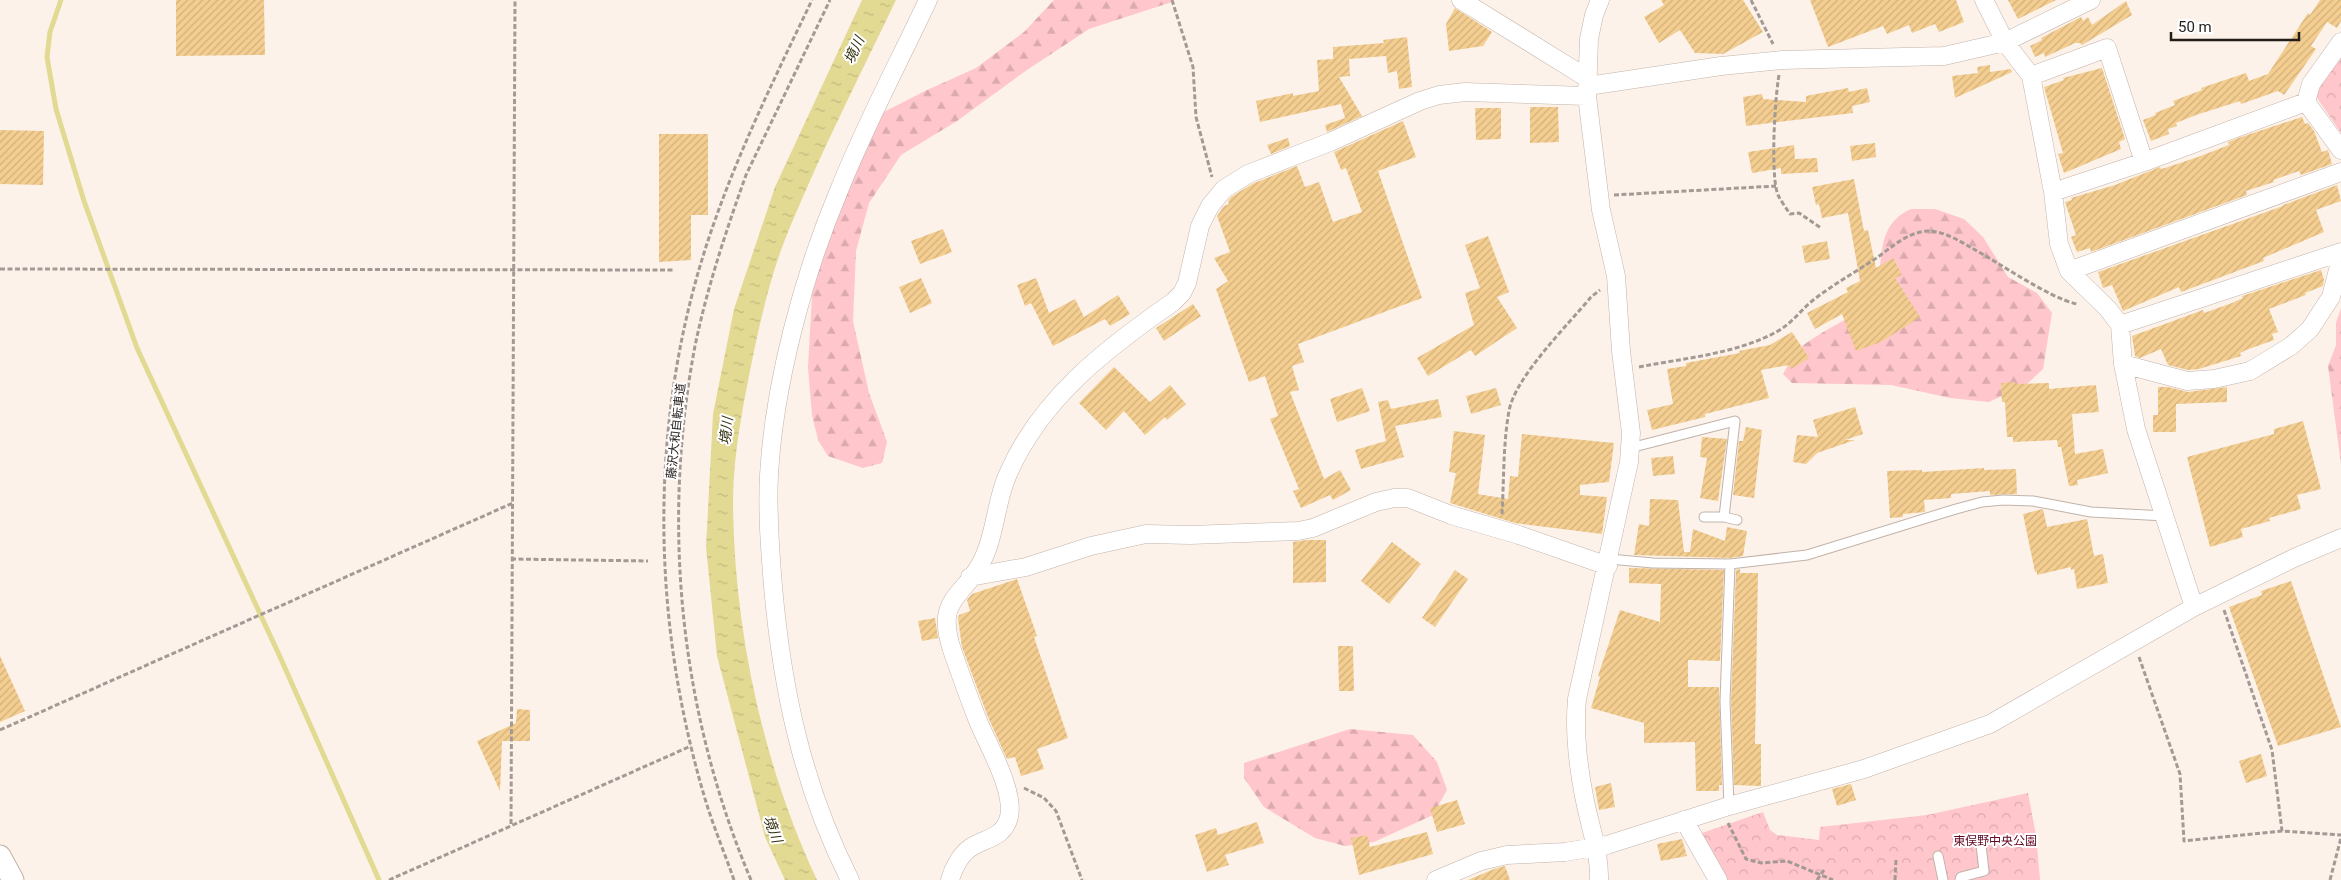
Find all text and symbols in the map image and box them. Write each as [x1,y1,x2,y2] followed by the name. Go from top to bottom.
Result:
[2171,10,2298,42] scale bar
[2178,18,2212,36] text: 50 m
[841,32,868,66] water label: 境川
[664,383,688,479] street label: 藤沢大和自転車道
[717,414,736,446] water label: 境川
[761,813,786,847] water label: 境川
[1953,834,2037,848] park label: 東俣野中央公園

